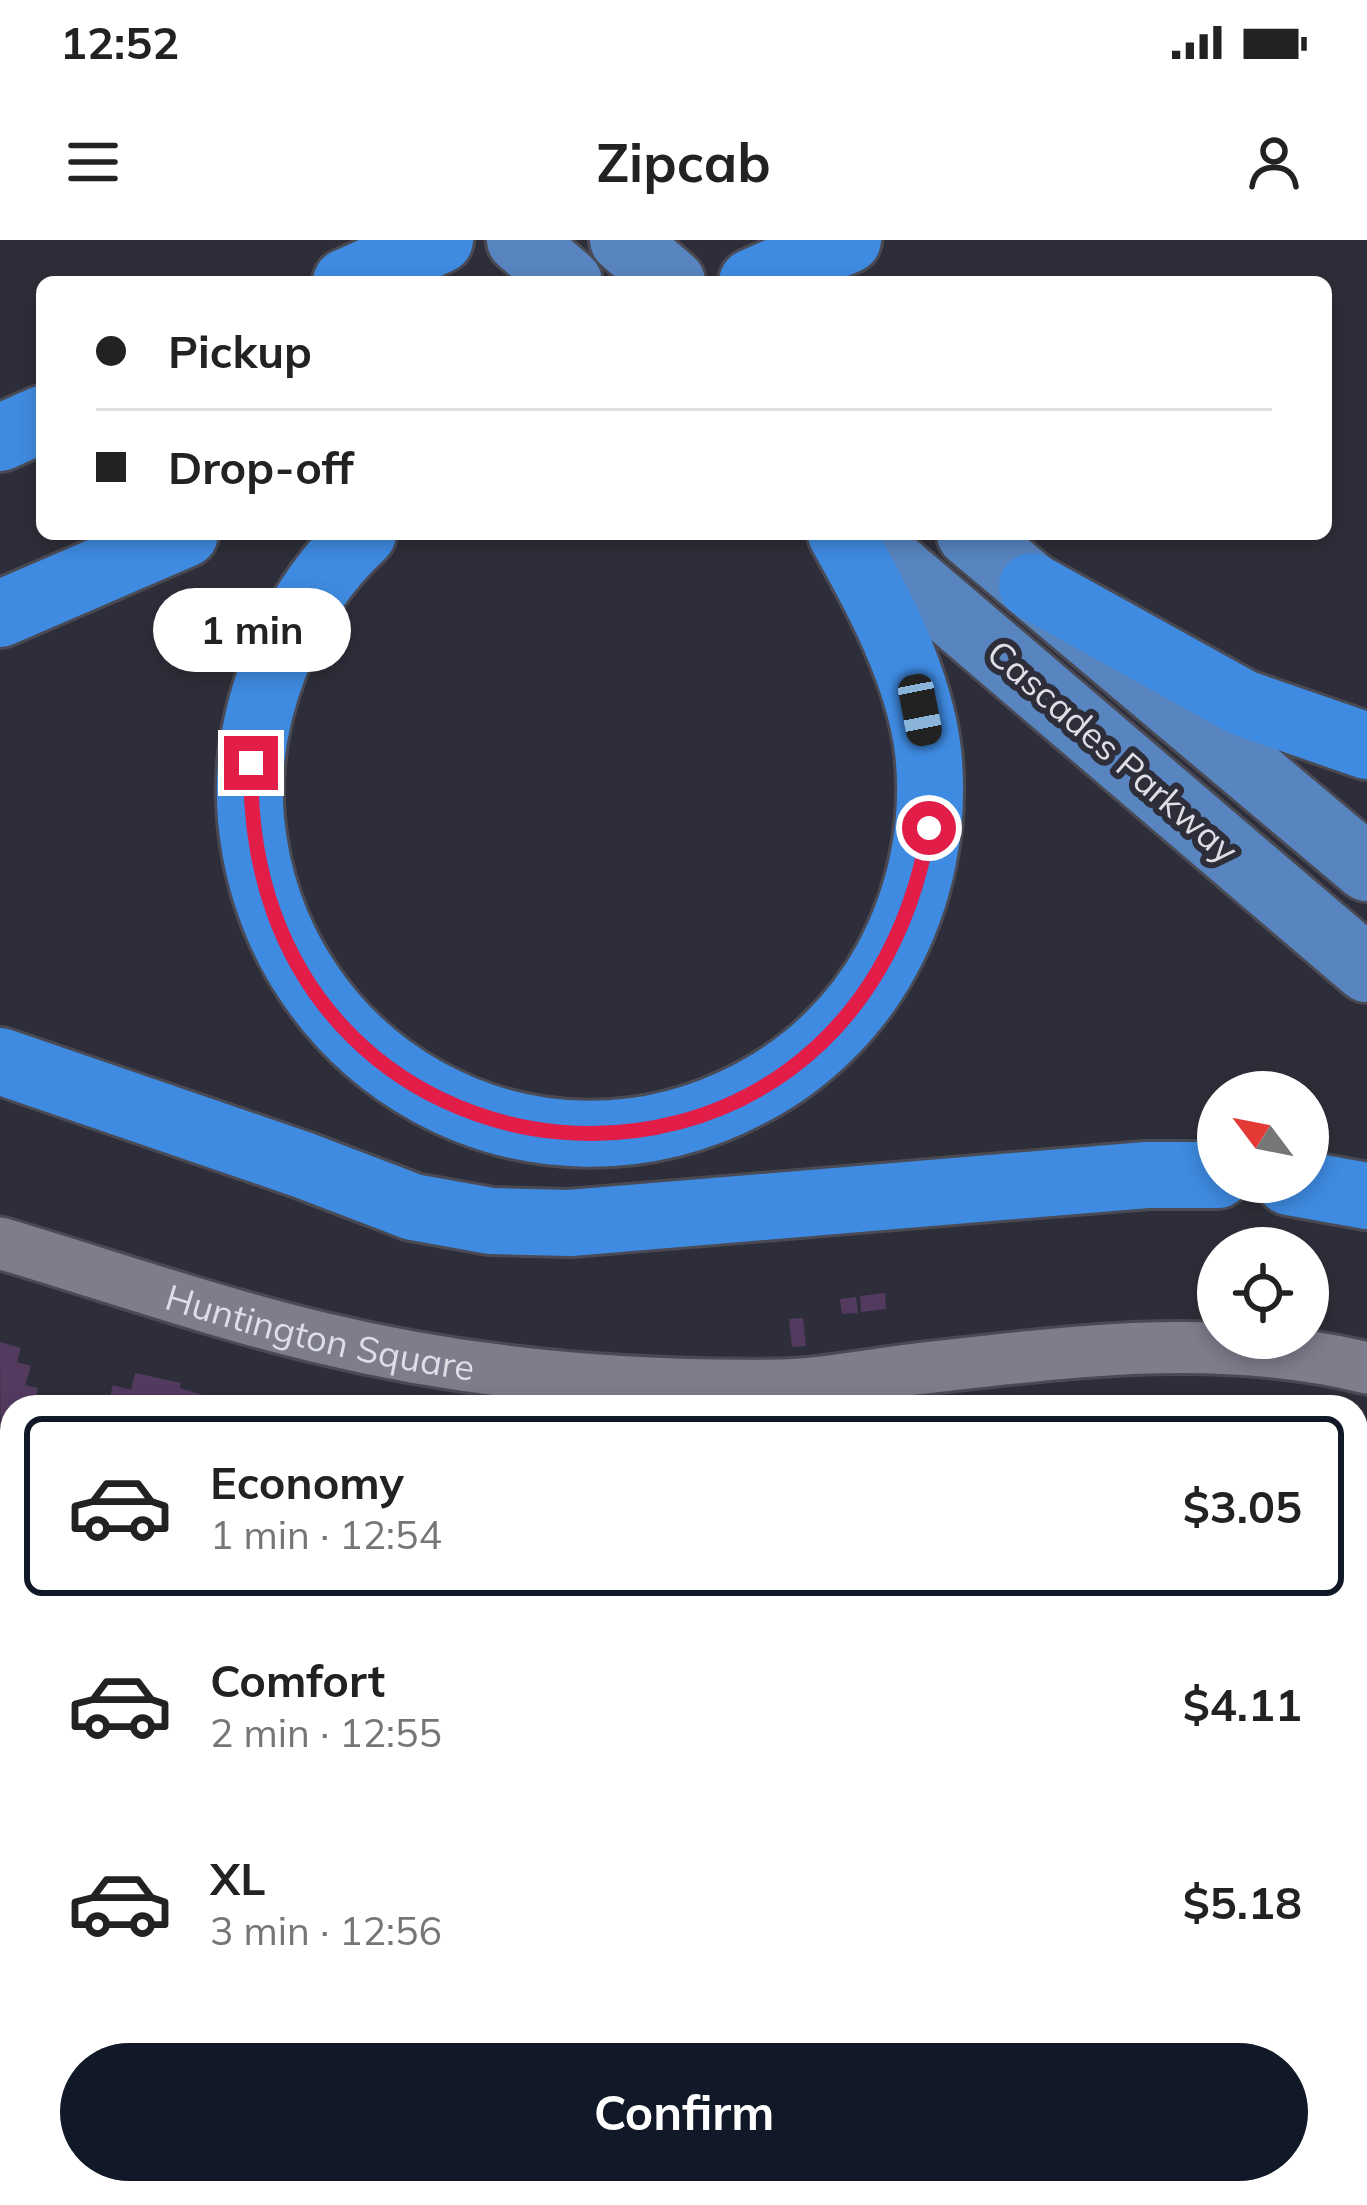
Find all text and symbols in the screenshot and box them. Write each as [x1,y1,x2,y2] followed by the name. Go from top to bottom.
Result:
[60,14,179,70] text: 12:52
[596,128,771,196] text: Zipcab
[60,129,126,195] icon: menu
[1241,129,1307,195] icon: person
[168,323,312,379] text: Pickup
[168,439,354,495] text: Drop-off
[152,589,350,673] callout: 1 min
[201,605,303,654] text: 1 min
[978,630,1248,872] street label: Cascades Parkway
[895,671,945,749] car
[224,736,278,790] route end
[902,801,956,855] route start
[1197,1071,1329,1203] north arrow
[1197,1071,1329,1359] map controls
[1197,1227,1329,1359] button: locate
[161,1273,478,1389] street label: Huntington Square
[66,1452,174,1560] icon: car
[210,1454,404,1510] text: Economy
[1183,1478,1302,1534] text: $3.05
[210,1510,442,1559] text: 1 min · 12:54
[66,1650,174,1758] icon: car
[210,1652,385,1708] text: Comfort
[1183,1676,1302,1732] text: $4.11
[210,1708,442,1757] text: 2 min · 12:55
[66,1848,174,1956] icon: car
[210,1850,265,1906] text: XL
[1183,1874,1302,1930] text: $5.18
[210,1906,442,1955] text: 3 min · 12:56
[60,2043,1308,2181] button: Confirm

